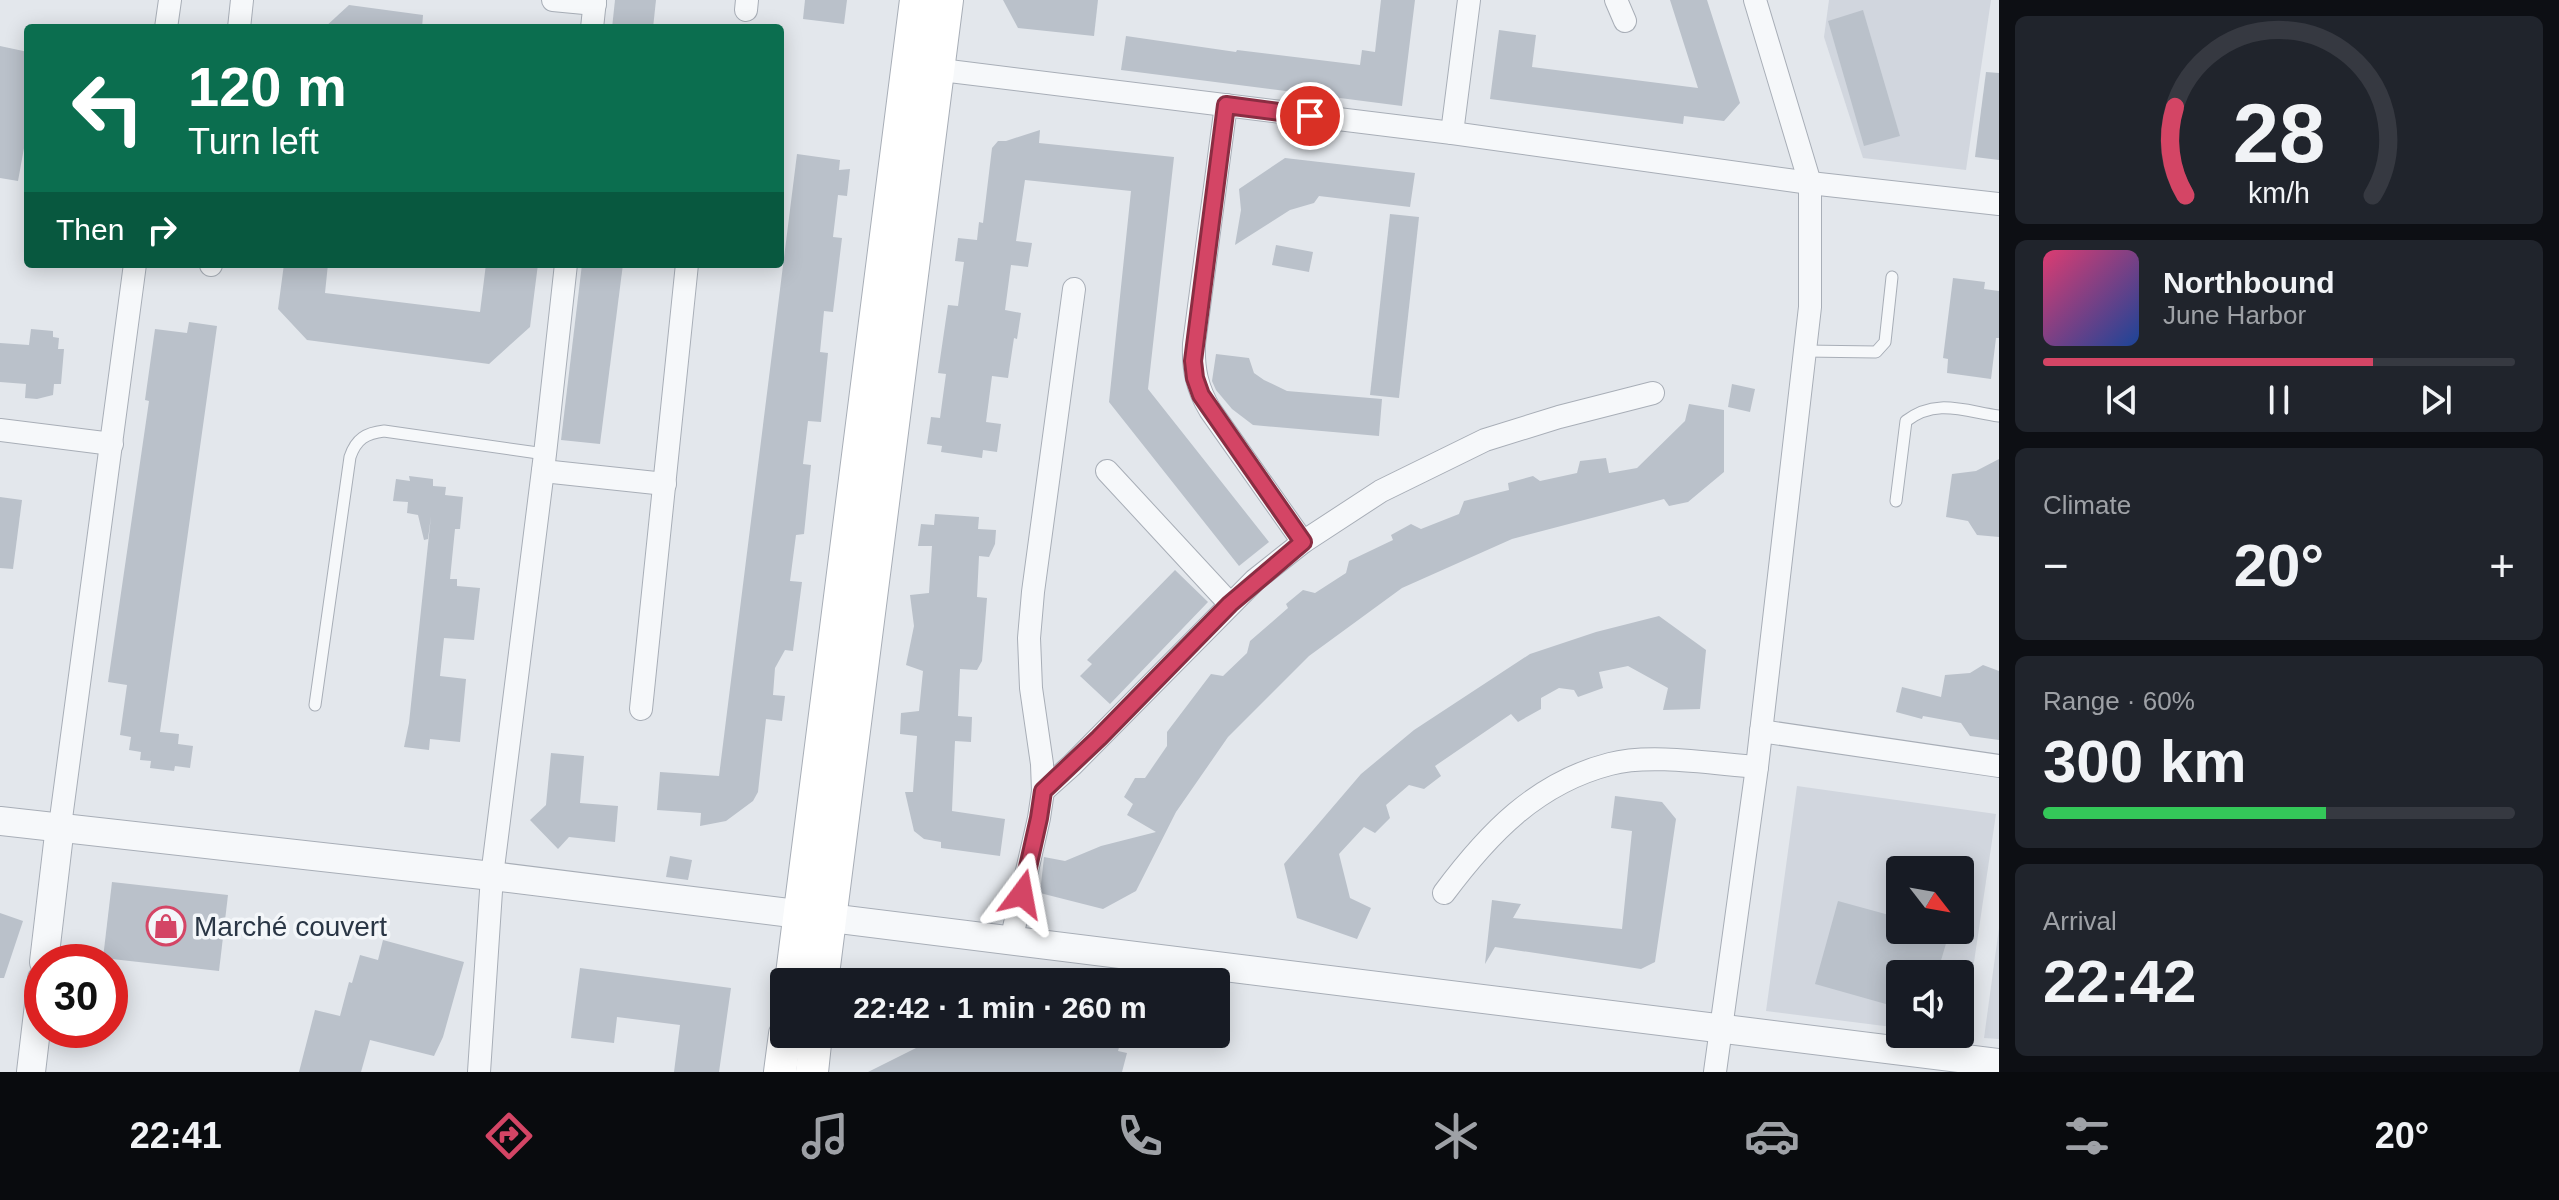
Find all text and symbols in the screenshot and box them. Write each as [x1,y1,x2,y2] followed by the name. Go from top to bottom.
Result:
[188,55,347,118] text: 120 m
[56,56,160,160] icon: left
[1276,82,1344,150] pin
[2233,87,2325,180] text: 28
[1288,94,1332,138] icon: arrive
[188,121,319,162] text: Turn left
[2248,177,2310,209] text: km/h
[140,208,184,252] icon: right
[56,213,124,246] text: Then
[2163,266,2335,299] text: Northbound
[2163,300,2306,330] text: June Harbor
[2100,378,2144,422] icon: previous
[2257,378,2301,422] icon: pause
[2414,378,2458,422] icon: next
[2043,490,2131,520] text: Climate
[2234,532,2324,599] text: 20°
[2043,541,2069,590] text: −
[2489,541,2515,590] text: +
[2043,686,2195,716] text: Range · 60%
[2043,728,2247,795] text: 300 km
[980,852,1064,936] position arrow
[1886,856,1974,944] north arrow
[1886,856,1974,1048] map controls
[145,905,187,947] shop icon: Marché couvert
[2043,906,2117,936] text: Arrival
[194,911,387,942] place label: Marché couvert
[24,944,128,1048] speed limit sign: 30
[2043,948,2196,1015] text: 22:42
[1886,960,1974,1048] button: sound
[853,991,1147,1024] text: 22:42 · 1 min · 260 m
[481,1108,537,1164] icon: directions
[797,1108,853,1164] icon: music
[1112,1108,1168,1164] icon: phone
[1428,1108,1484,1164] icon: climate
[1744,1108,1800,1164] icon: car
[2059,1108,2115,1164] icon: filters
[130,1115,222,1156] text: 22:41
[2375,1115,2429,1156] text: 20°

